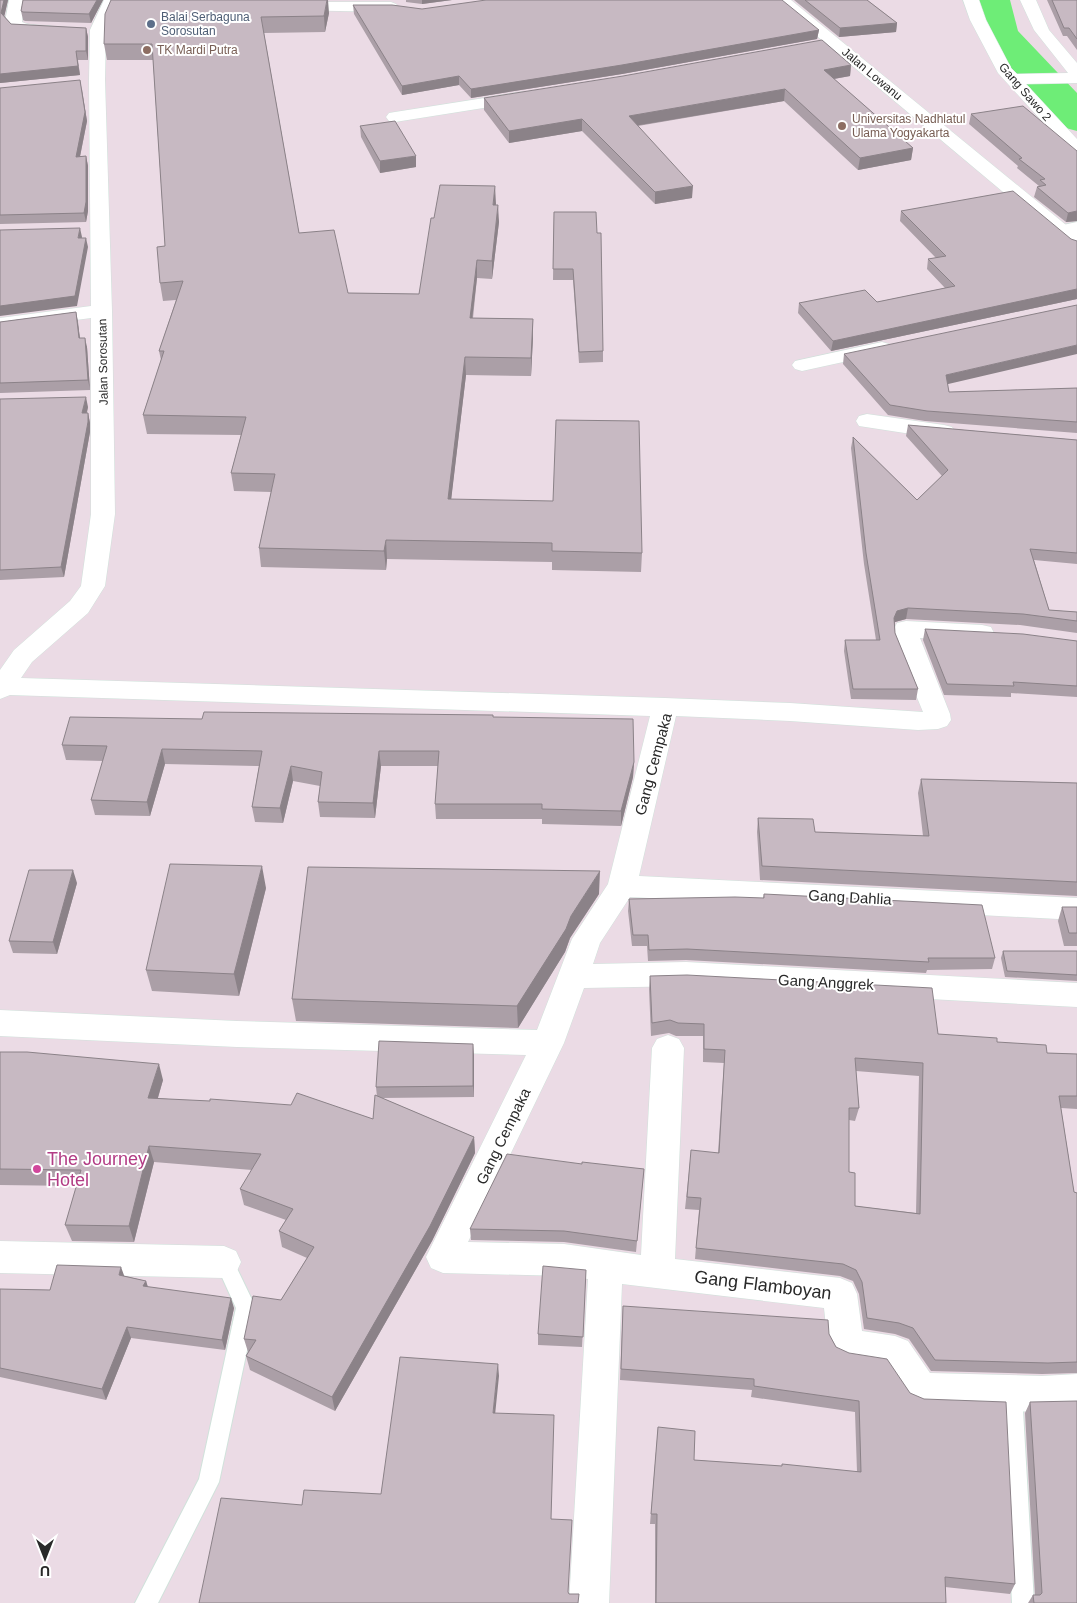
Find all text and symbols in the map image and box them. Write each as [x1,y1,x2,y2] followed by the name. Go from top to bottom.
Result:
[161,10,250,38] place label: Balai Serbaguna Sorosutan
[145,18,157,30] marker: Balai Serbaguna Sorosutan
[157,43,238,57] place label: TK Mardi Putra
[141,44,153,56] marker: TK Mardi Putra
[839,45,905,103] street label: Jalan Lowanu
[996,60,1054,124] street label: Gang Sawo 2
[852,112,965,140] place label: Universitas Nadhlatul Ulama Yogyakarta
[836,120,848,132] marker: Universitas Nadhlatul Ulama Yogyakarta
[95,319,111,405] street label: Jalan Sorosutan
[631,710,675,817] street label: Gang Cempaka
[808,886,893,908] street label: Gang Dahlia
[778,971,875,993] street label: Gang Anggrek
[472,1084,534,1187] street label: Gang Cempaka
[47,1149,147,1190] place label: The Journey Hotel
[31,1163,43,1175] marker: The Journey Hotel
[693,1267,833,1303] street label: Gang Flamboyan
[20,1533,70,1583] north arrow
[40,1563,50,1579] text: U

